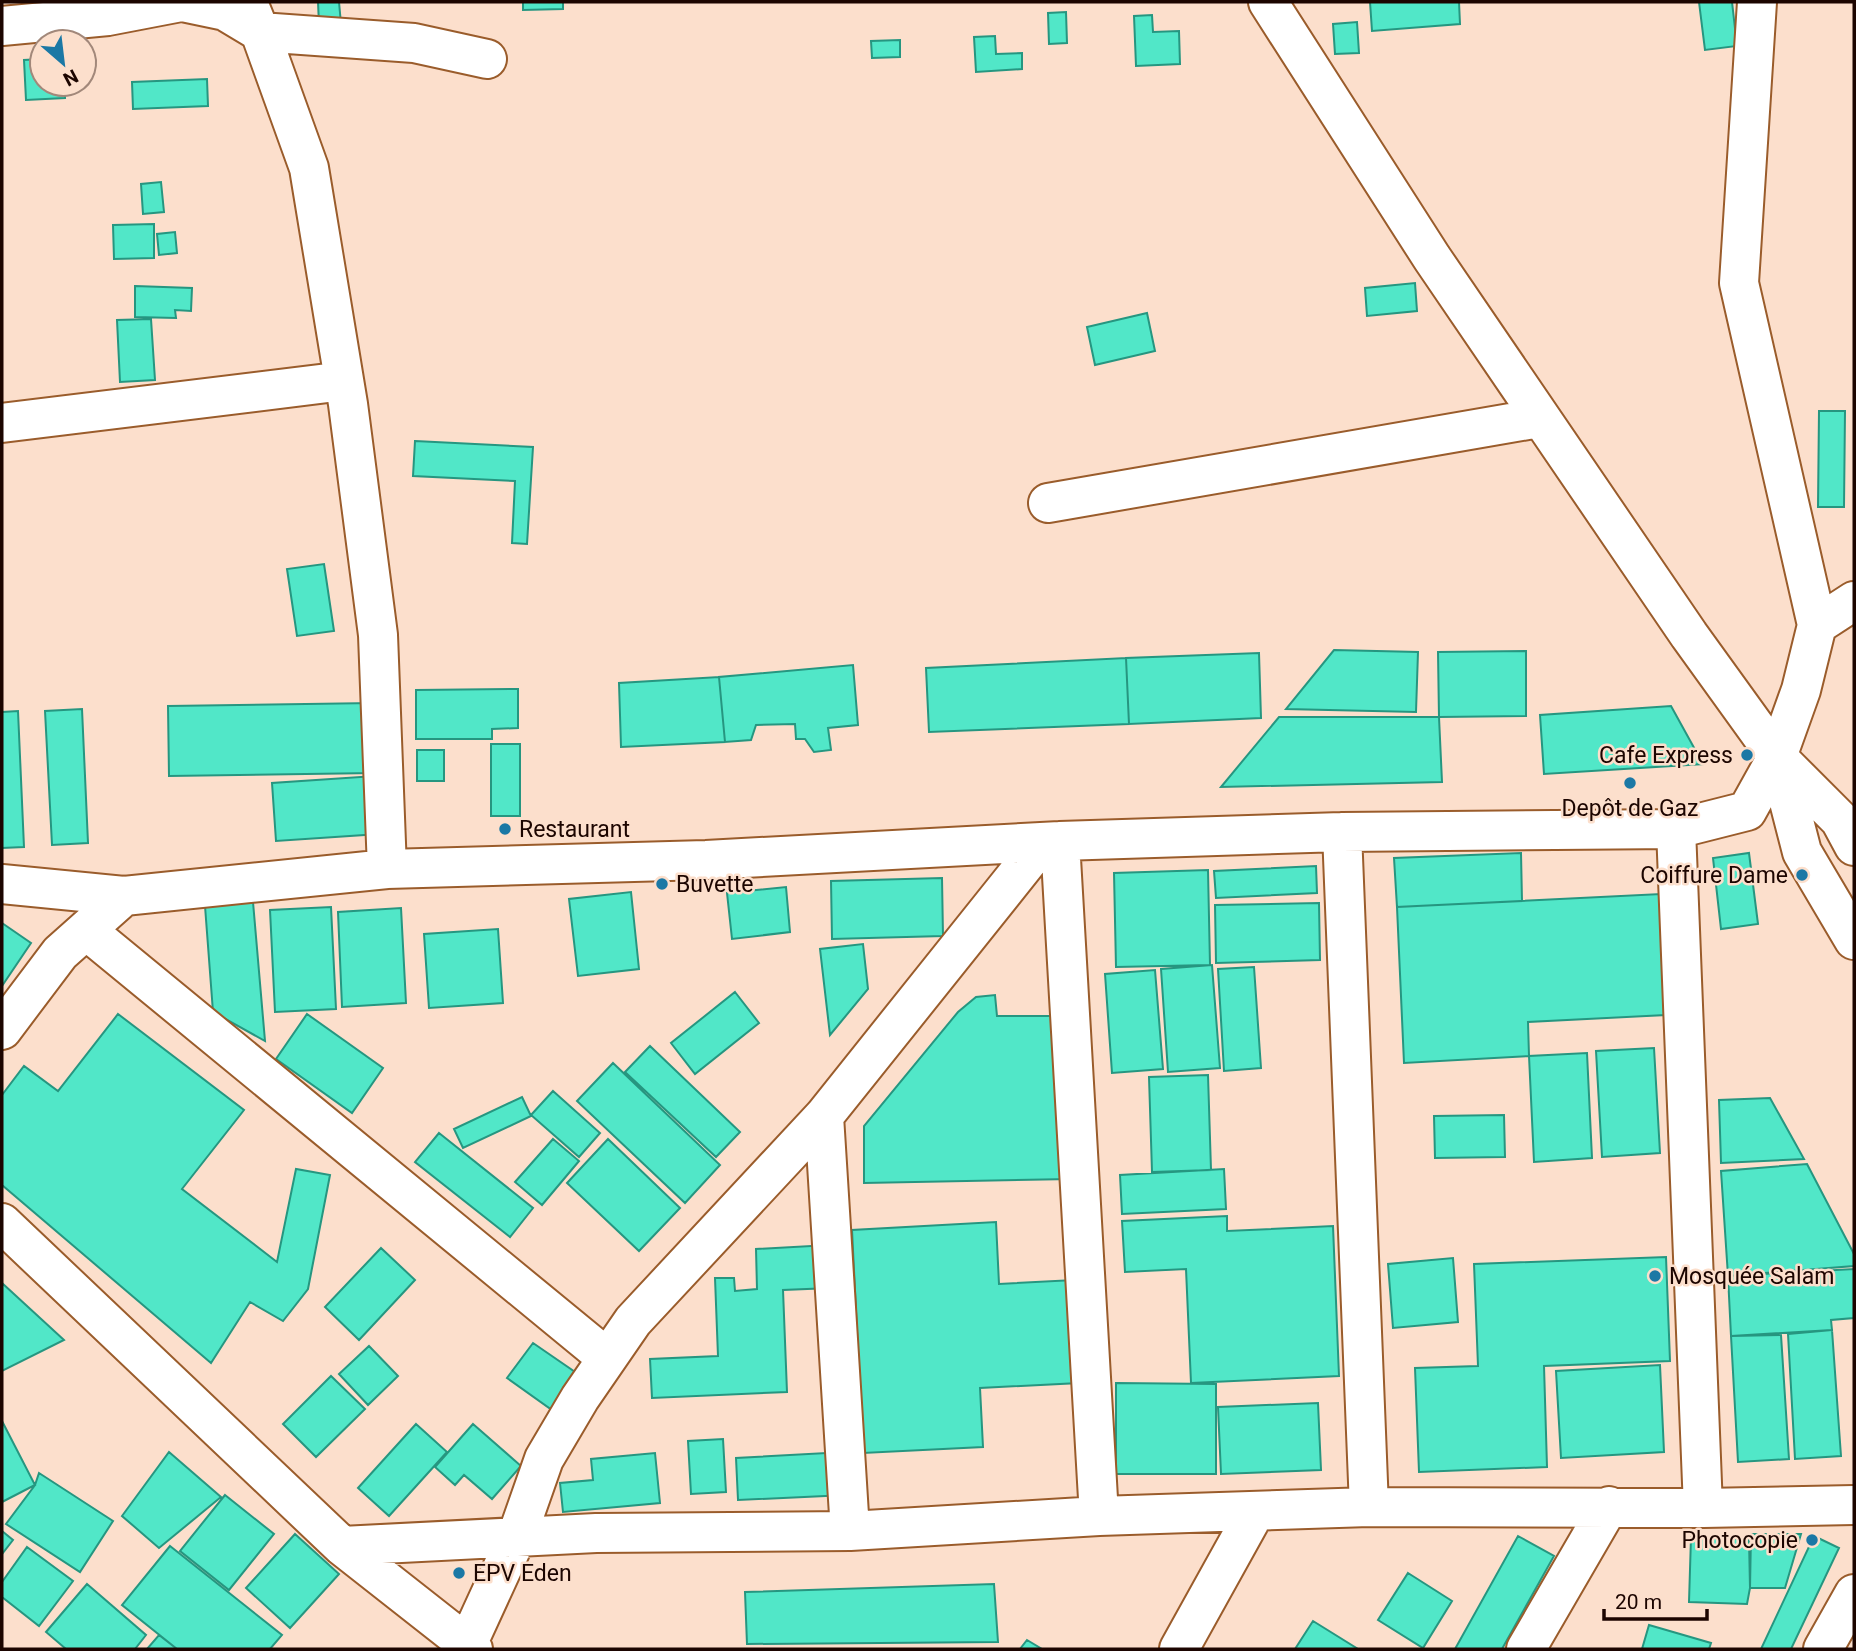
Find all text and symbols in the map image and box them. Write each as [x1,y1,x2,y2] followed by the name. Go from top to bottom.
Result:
[28,28,98,98] north arrow
[59,64,82,91] text: N
[1599,742,1733,769] place label: Cafe Express
[1739,747,1755,763] marker: Cafe Express
[1622,775,1638,791] marker: Depôt de Gaz
[1561,795,1699,822] place label: Depôt de Gaz
[519,816,630,843] place label: Restaurant
[497,821,513,837] marker: Restaurant
[1640,862,1788,889] place label: Coiffure Dame
[1794,867,1810,883] marker: Coiffure Dame
[676,871,753,898] place label: Buvette
[654,876,670,892] marker: Buvette
[1669,1263,1834,1290] place label: Mosquée Salam
[1647,1268,1663,1284] marker: Mosquée Salam
[1681,1527,1798,1554] place label: Photocopie
[1804,1532,1820,1548] marker: Photocopie
[473,1560,572,1587] place label: EPV Eden
[451,1565,467,1581] marker: EPV Eden
[1604,1578,1707,1622] scale bar
[1615,1590,1662,1614] text: 20 m

